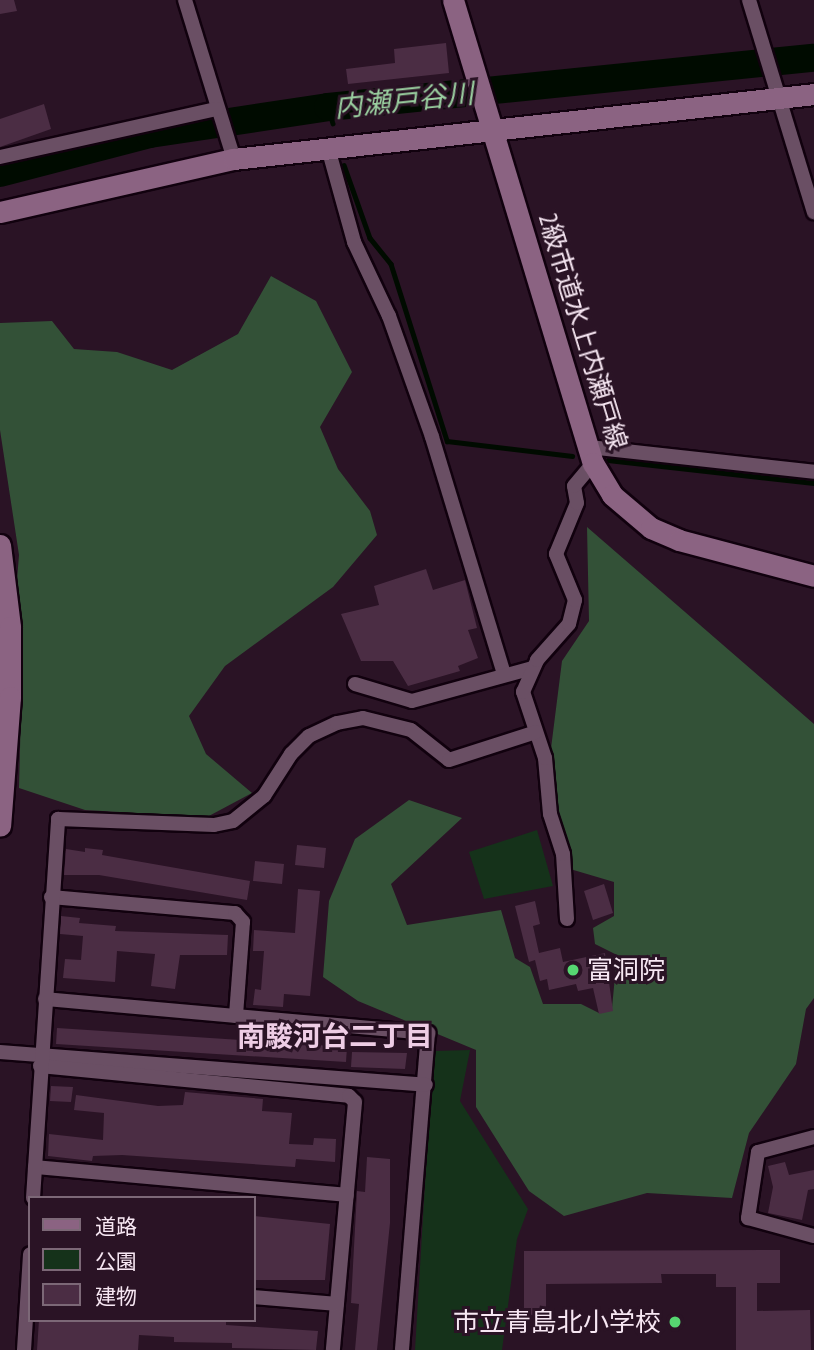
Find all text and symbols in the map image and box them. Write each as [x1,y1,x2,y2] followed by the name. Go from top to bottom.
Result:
[333,76,475,124] water label: 内瀬戸谷川
[532,209,634,453] street label: 2級市道水上内瀬戸線
[587,954,665,986] place label: 富洞院
[565,962,581,978] marker: 富洞院
[237,1019,433,1053] district label: 南駿河台二丁目
[28,1196,256,1322] legend
[95,1213,137,1240] text: 道路
[95,1248,137,1275] text: 公園
[95,1283,137,1310] text: 建物
[453,1306,661,1338] place label: 市立青島北小学校
[667,1314,683,1330] marker: 市立青島北小学校

